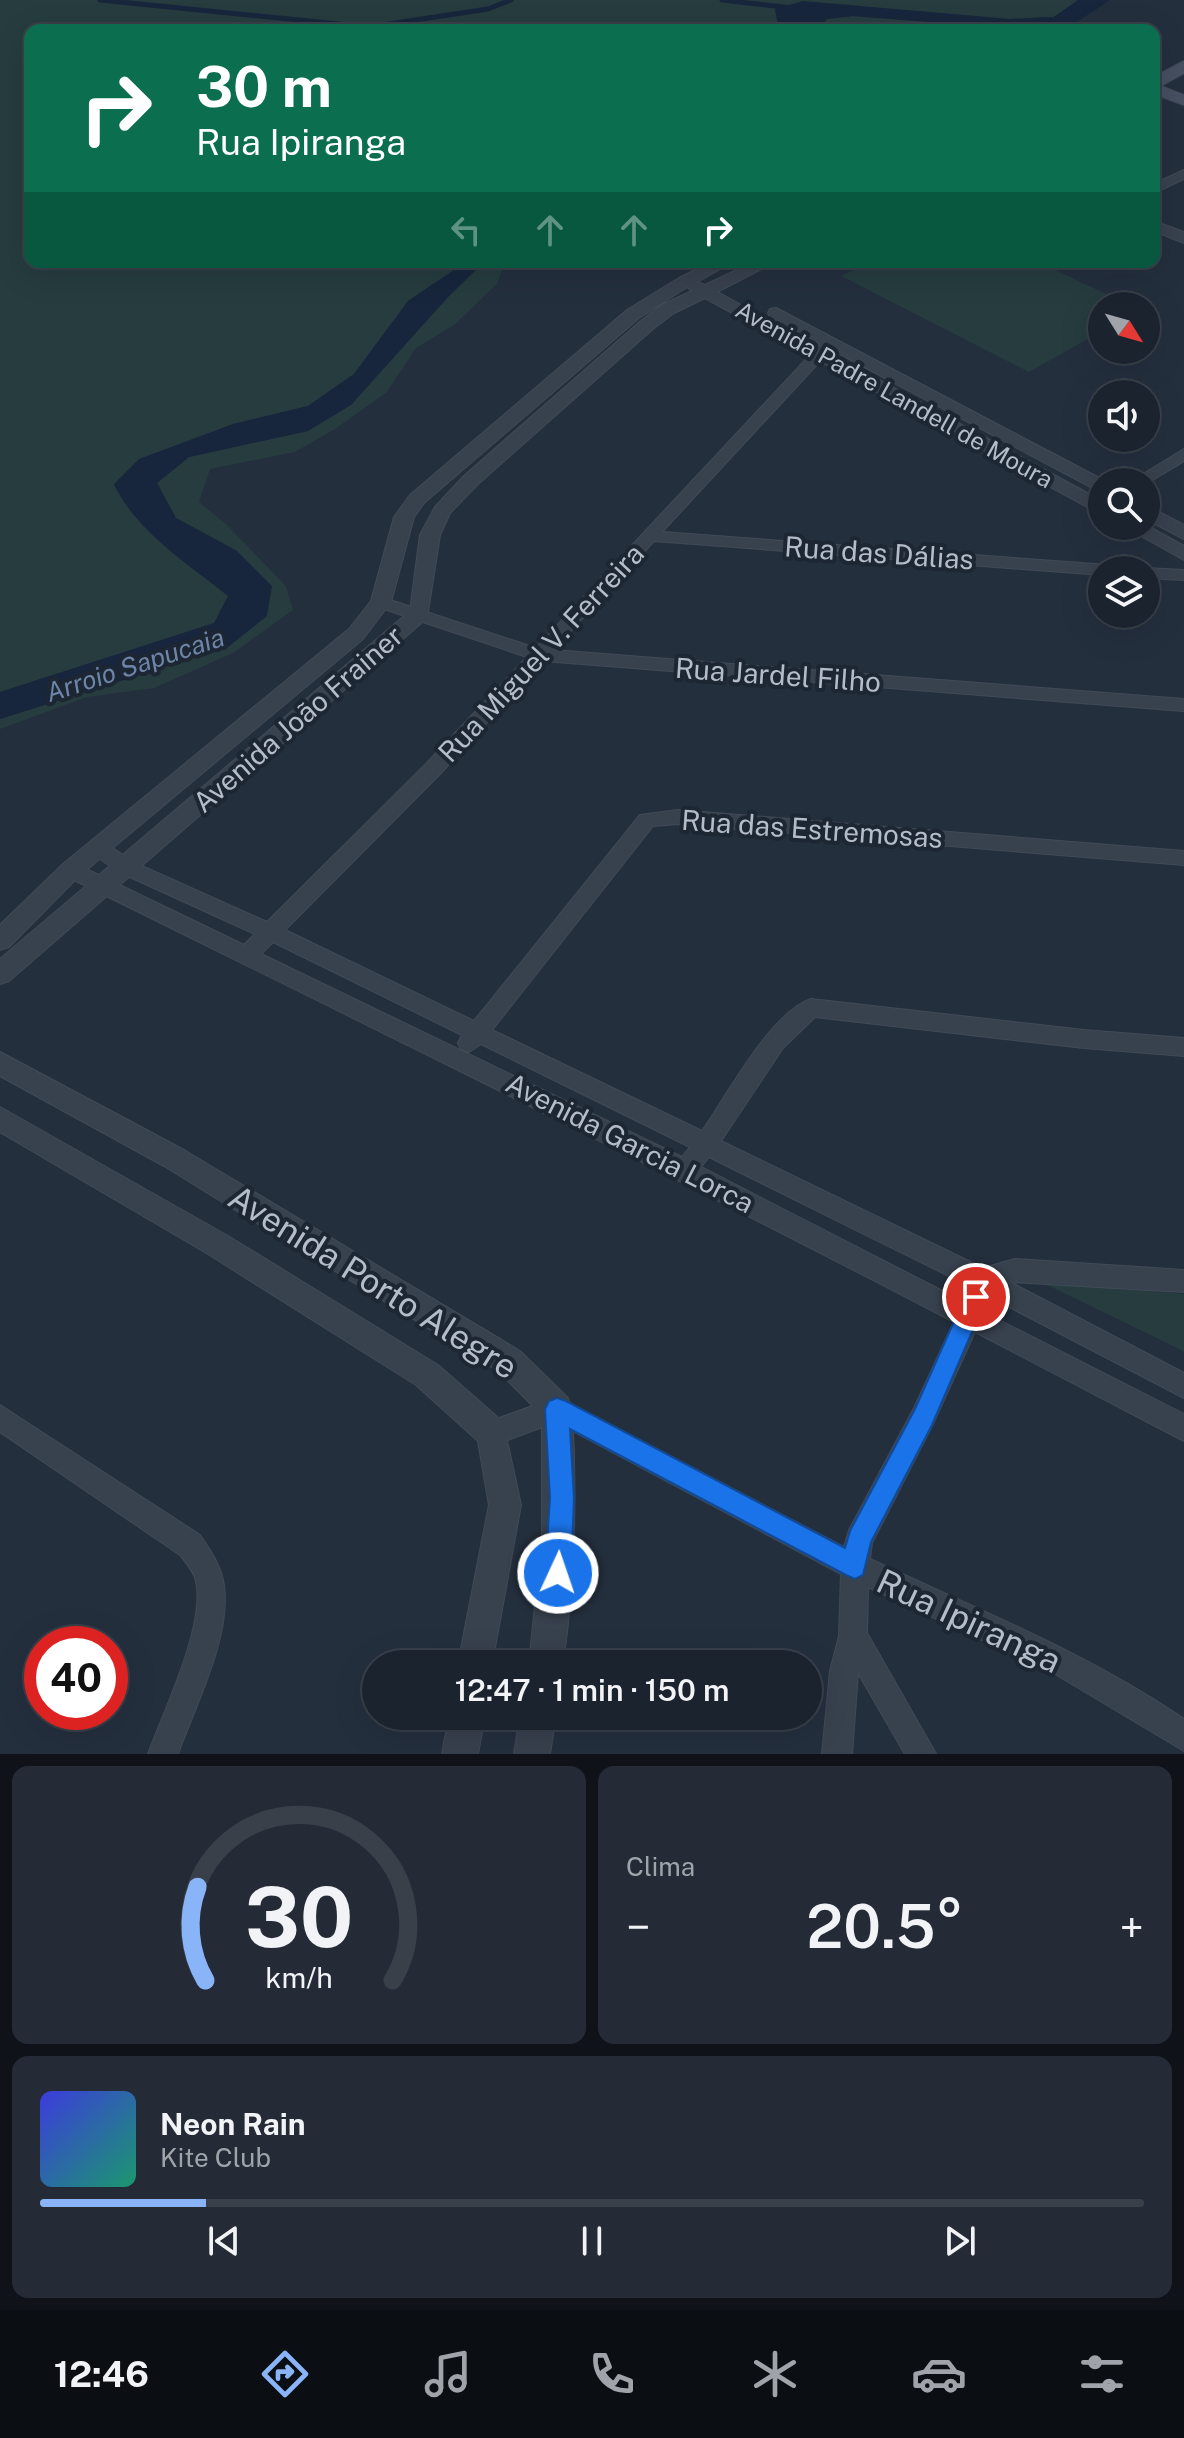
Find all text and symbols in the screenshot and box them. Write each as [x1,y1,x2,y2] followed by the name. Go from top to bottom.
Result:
[196,54,332,120] text: 30 m
[64,56,168,160] icon: right
[196,121,406,163] text: Rua Ipiranga
[444,208,488,252] icon: left
[528,208,572,252] icon: ahead
[612,208,656,252] icon: ahead
[696,208,740,252] icon: right
[1088,292,1160,364] north arrow
[1088,292,1160,628] map controls
[731,295,1058,493] street label: Avenida Padre Landell de Moura
[1088,380,1160,452] button: sound
[1088,468,1160,540] button: search
[783,529,975,576] street label: Rua das Dálias
[431,537,650,768] street label: Rua Miguel V. Ferreira
[1088,556,1160,628] button: layers
[186,619,409,819] street label: Avenida João Frainer
[42,621,228,708] water label: Arroio Sapucaia
[674,651,882,698] street label: Rua Jardel Filho
[680,803,944,854] street label: Rua das Estremosas
[501,1066,760,1219] street label: Avenida Garcia Lorca
[221,1177,525,1387] street label: Avenida Porto Alegre
[942,1263,1010,1331] pin
[954,1275,998,1319] icon: arrive
[516,1531,600,1615] position arrow
[871,1561,1067,1681] street label: Rua Ipiranga
[24,1626,128,1730] speed limit sign: 40
[455,1672,729,1708] text: 12:47 · 1 min · 150 m
[626,1851,695,1882] text: Clima
[245,1868,353,1966] text: 30
[806,1891,964,1962] text: 20.5°
[626,1901,650,1953] text: −
[1120,1901,1144,1953] text: +
[265,1961,333,1994] text: km/h
[160,2106,306,2142] text: Neon Rain
[160,2142,271,2173] text: Kite Club
[202,2219,246,2263] icon: previous
[570,2219,614,2263] icon: pause
[938,2219,982,2263] icon: next
[257,2346,313,2402] icon: directions
[420,2346,476,2402] icon: music
[584,2346,640,2402] icon: phone
[747,2346,803,2402] icon: climate
[911,2346,967,2402] icon: car
[1074,2346,1130,2402] icon: filters
[54,2353,149,2395] text: 12:46

